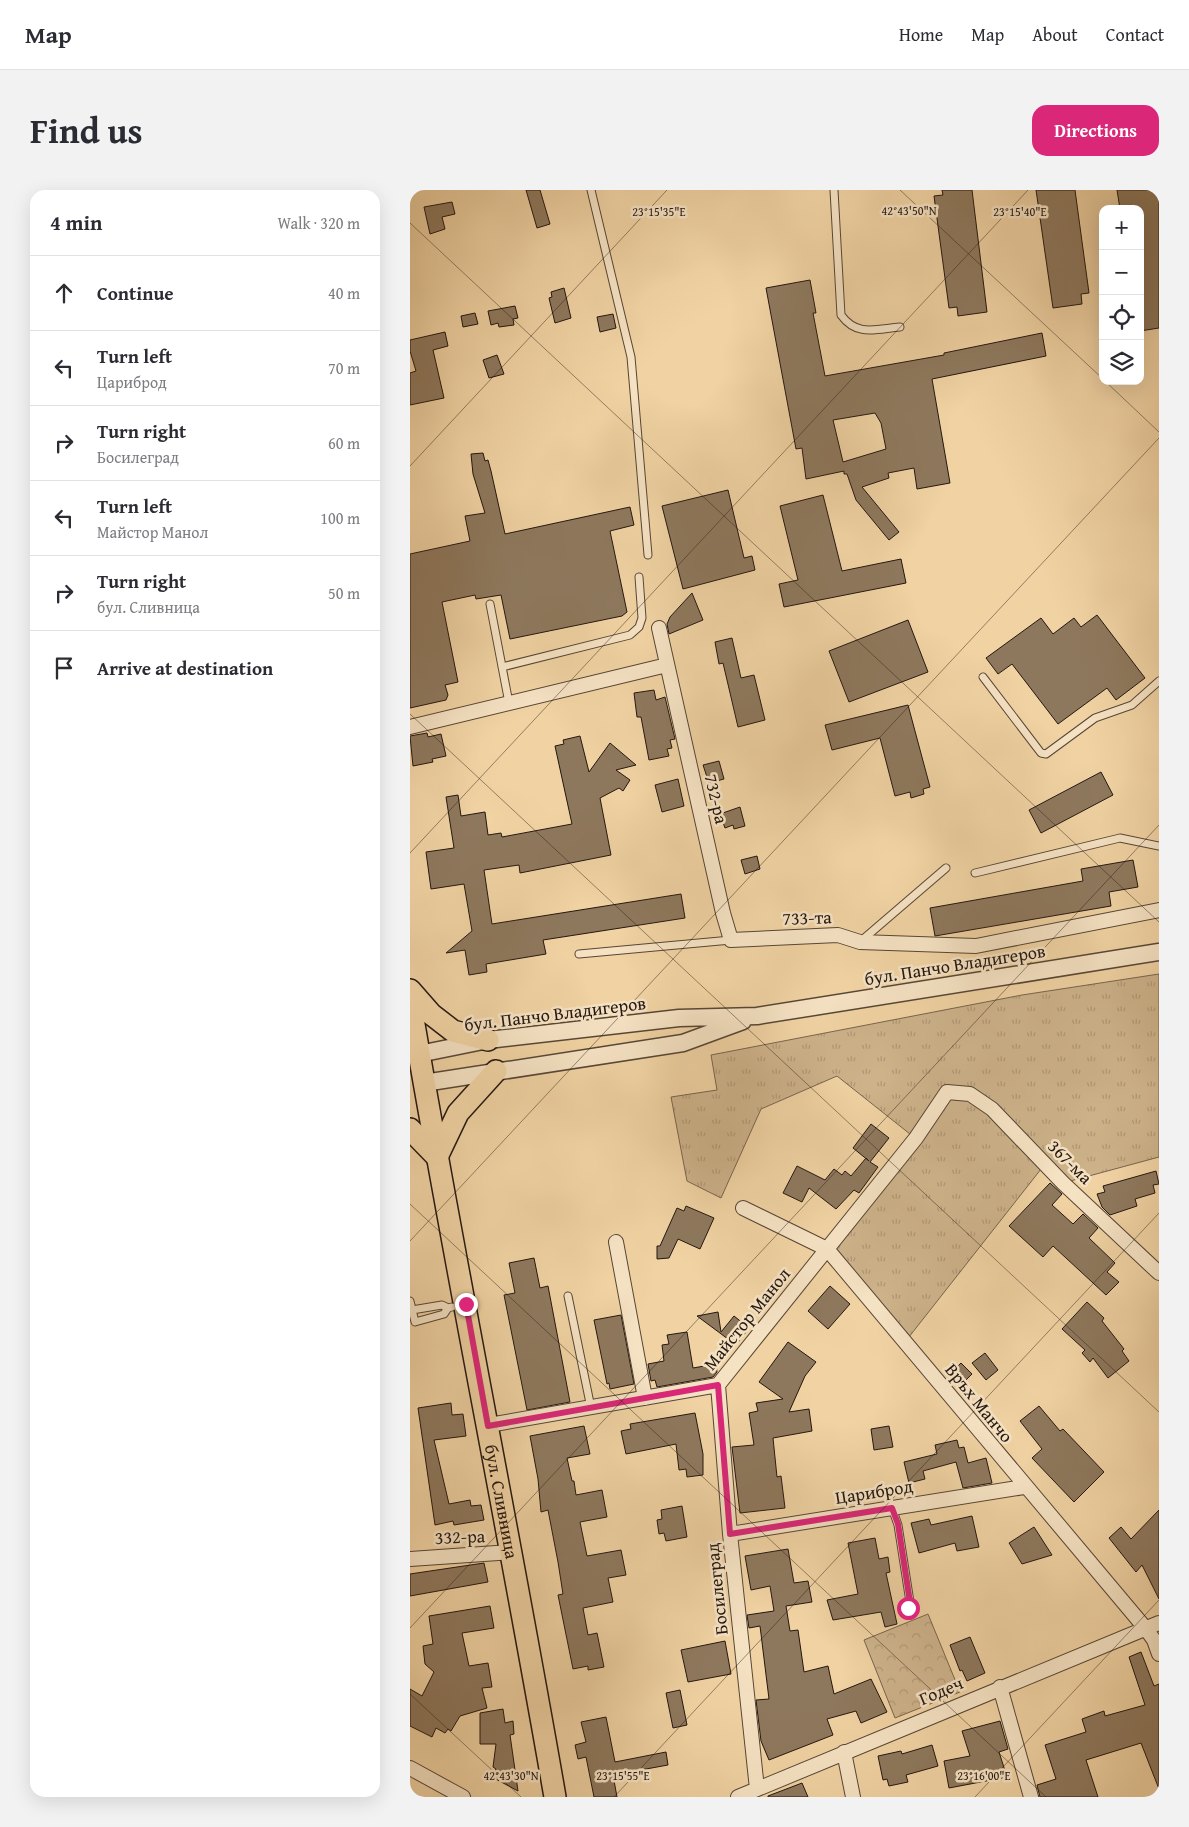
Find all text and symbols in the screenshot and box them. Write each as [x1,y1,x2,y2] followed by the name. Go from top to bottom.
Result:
[25,17,72,52] text: Map
[899,21,943,48] text: Home
[971,21,1004,48] text: Map
[1032,21,1078,48] text: About
[1106,21,1164,48] text: Contact
[30,105,143,156] text: Find us
[1032,105,1159,156] button: Directions
[881,202,937,219] text: 42°43'50"N
[632,203,686,220] text: 23°15'35"E
[993,203,1047,220] text: 23°15'40"E
[1099,205,1144,385] map controls
[1099,205,1144,250] button: +
[50,207,102,238] text: 4 min
[277,211,360,235] text: Walk · 320 m
[1099,250,1144,295] button: −
[50,279,78,307] icon: ahead
[97,279,174,307] text: Continue
[328,281,360,305] text: 40 m
[1099,295,1144,340] button: locate
[1099,340,1144,385] button: layers
[97,342,172,370] text: Turn left
[50,354,78,382] icon: left
[328,356,360,380] text: 70 m
[97,370,167,394] text: Цариброд
[97,417,186,445] text: Turn right
[50,429,78,457] icon: right
[328,431,360,455] text: 60 m
[97,445,179,469] text: Босилеград
[97,492,172,520] text: Turn left
[50,504,78,532] icon: left
[320,506,360,530] text: 100 m
[97,520,208,544] text: Майстор Манол
[97,567,186,595] text: Turn right
[50,579,78,607] icon: right
[328,581,360,605] text: 50 m
[97,595,200,619] text: бул. Сливница
[50,654,78,682] icon: arrive
[97,654,273,682] text: Arrive at destination
[698,771,735,827] street label: 732-ра
[782,903,833,932] street label: 733-та
[862,937,1048,992] street label: бул. Панчо Владигеров
[463,989,648,1038] street label: бул. Панчо Владигеров
[1042,1133,1099,1190] street label: 367-ма
[697,1261,797,1376] street label: Майстор Манол
[455,1293,478,1316] route end
[939,1357,1020,1448] street label: Връх Манчо
[478,1442,526,1561] street label: бул. Сливница
[833,1472,915,1511] street label: Цариброд
[434,1522,486,1551] street label: 332-ра
[698,1542,735,1636] street label: Босилеград
[897,1597,920,1620] route start
[914,1669,967,1712] street label: Годеч
[483,1767,539,1784] text: 42°43'30"N
[596,1767,650,1784] text: 23°15'55"E
[957,1767,1011,1784] text: 23°16'00"E

